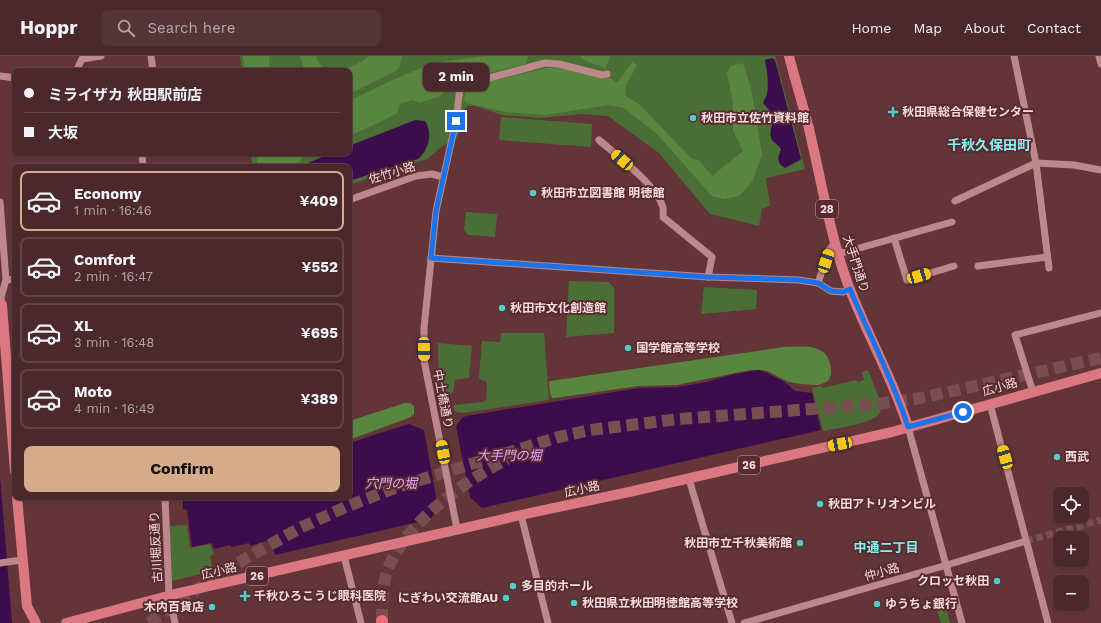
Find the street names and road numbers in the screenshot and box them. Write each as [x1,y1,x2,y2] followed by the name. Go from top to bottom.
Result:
[367,159,417,187] street label: 佐竹小路
[816,200,838,218] road number: 28
[840,233,872,295] street label: 大手門通り
[430,368,456,430] street label: 中土橋通り
[981,375,1019,399] street label: 広小路
[738,456,760,474] road number: 26
[563,478,601,500] street label: 広小路
[147,511,165,583] street label: 古川堀反通り
[200,560,238,582] street label: 広小路
[863,560,901,584] street label: 仲小路
[246,567,268,585] road number: 26

